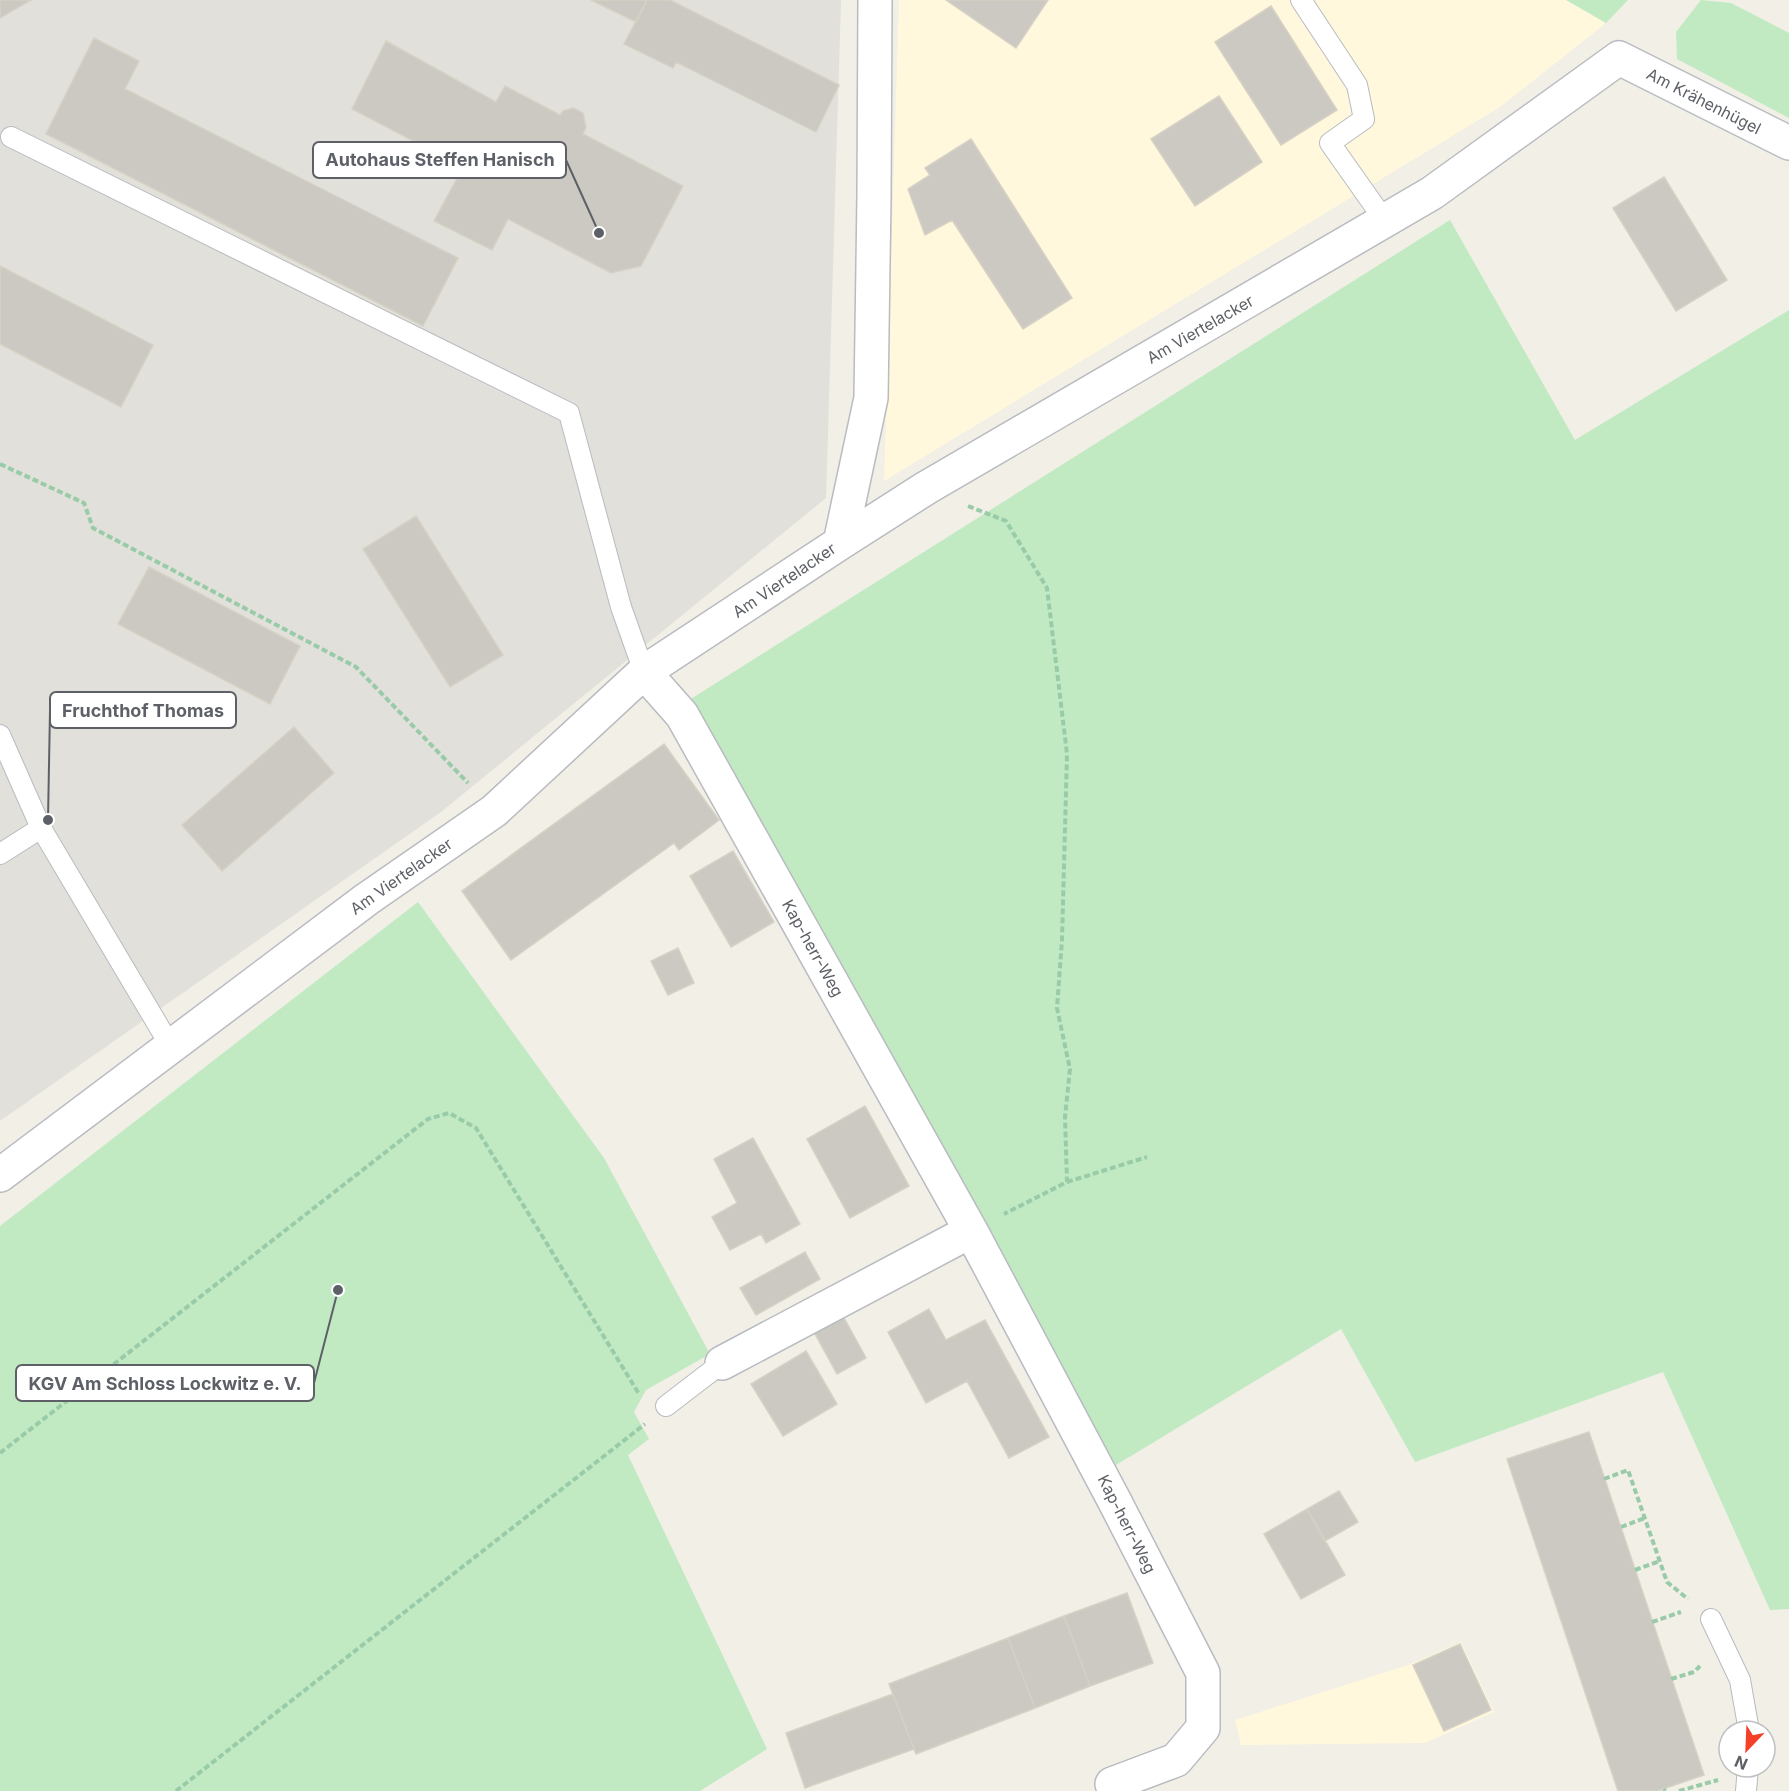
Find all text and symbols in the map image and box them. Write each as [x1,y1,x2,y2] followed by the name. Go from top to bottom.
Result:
[1644,64,1764,138] street label: Am Krähenhügel
[313,142,566,178] callout: Autohaus Steffen Hanisch
[325,149,555,170] text: Autohaus Steffen Hanisch
[1143,290,1257,368] street label: Am Viertelacker
[729,538,839,622] street label: Am Viertelacker
[50,692,236,728] callout: Fruchthof Thomas
[62,700,224,721] text: Fruchthof Thomas
[346,833,456,919] street label: Am Viertelacker
[778,896,848,1000] street label: Kap-herr-Weg
[16,1365,314,1401] callout: KGV Am Schloss Lockwitz e. V.
[29,1373,301,1394] text: KGV Am Schloss Lockwitz e. V.
[1094,1471,1160,1577] street label: Kap-herr-Weg
[1717,1719,1777,1779] north arrow
[1732,1751,1751,1774] text: N

